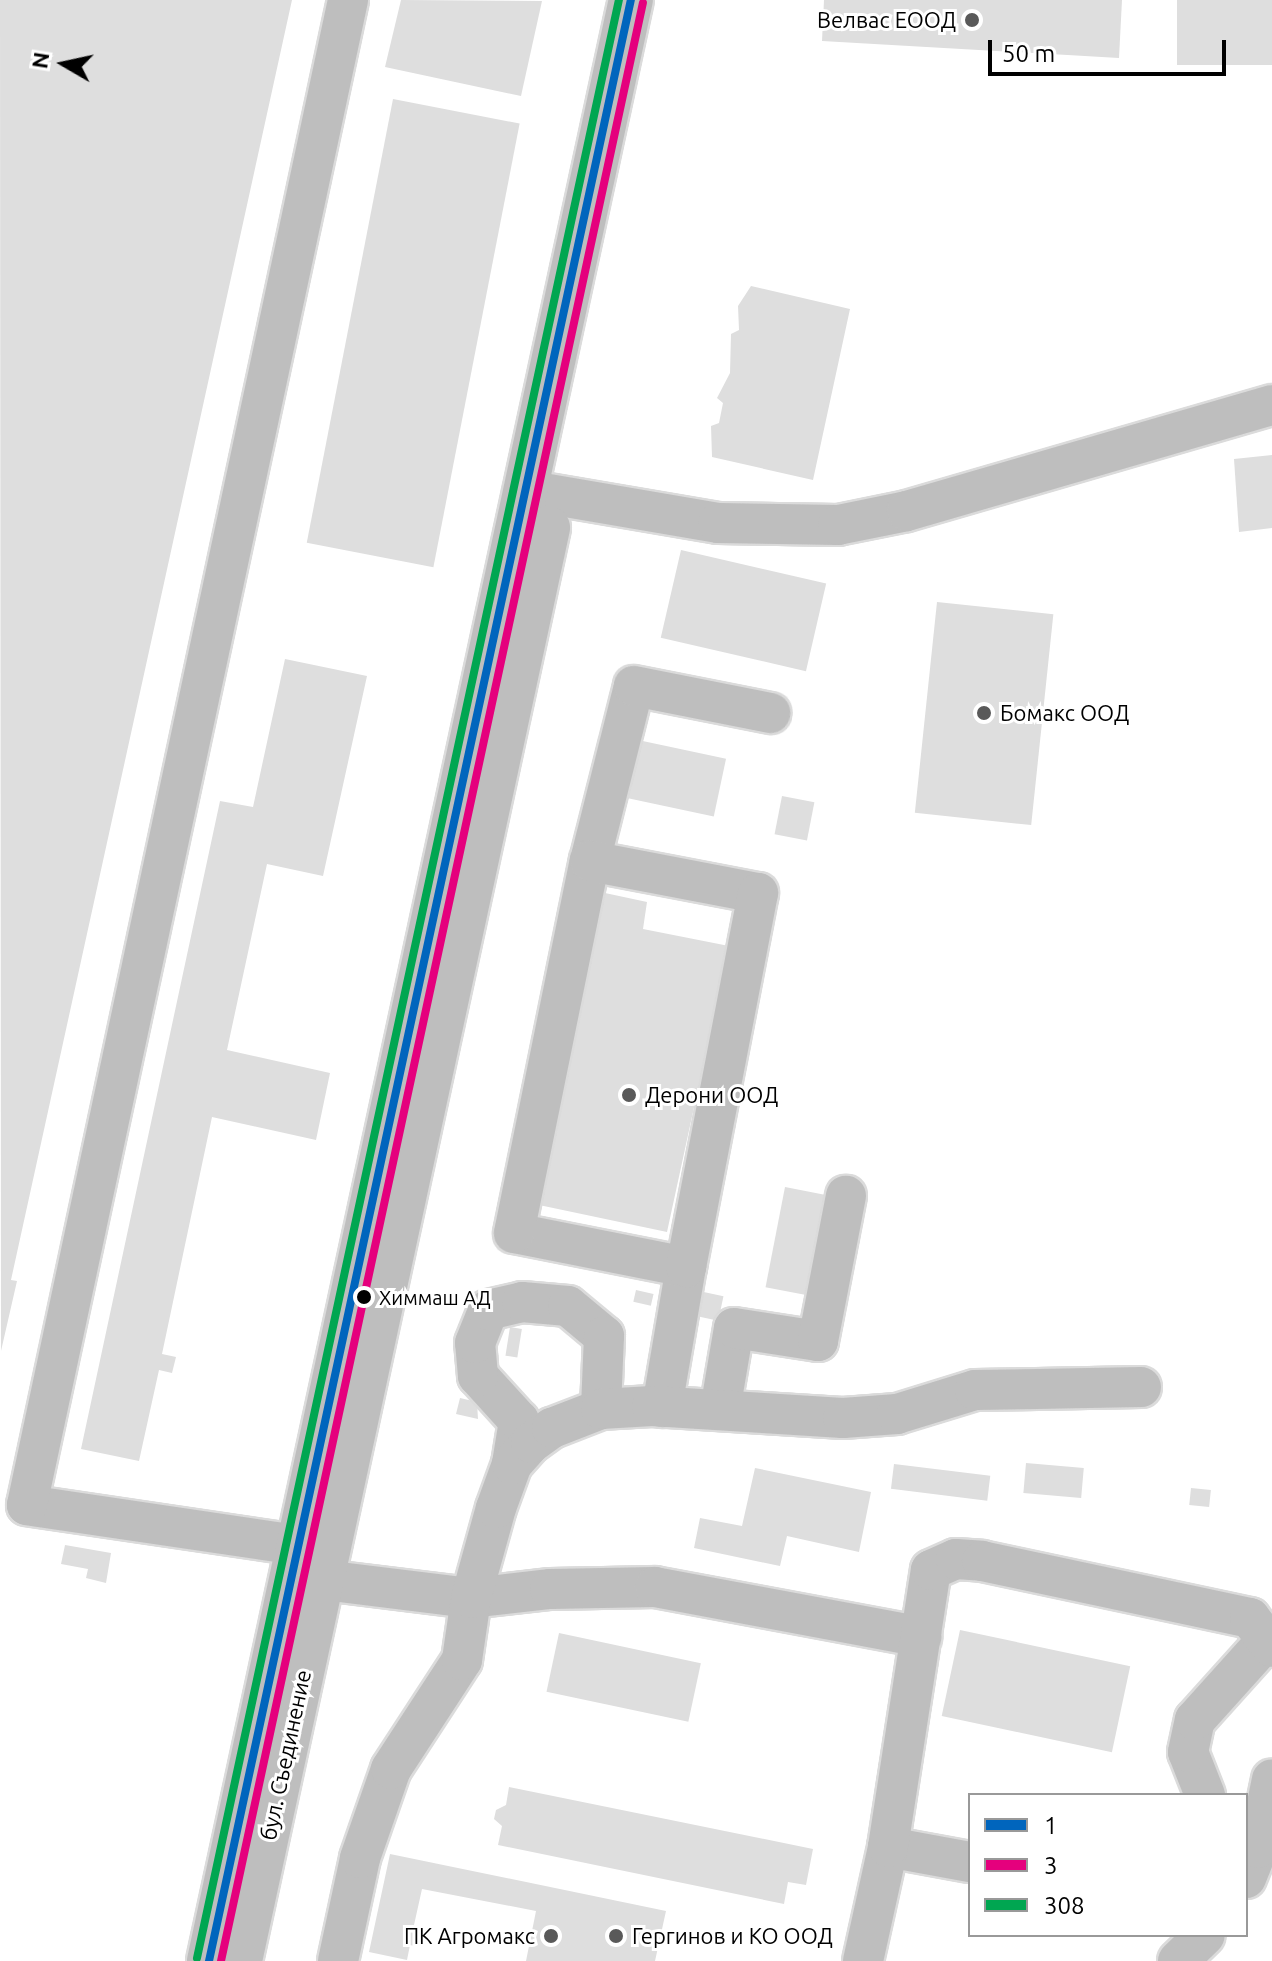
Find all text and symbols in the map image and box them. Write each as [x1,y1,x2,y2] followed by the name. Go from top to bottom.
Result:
[817,7,956,33] place label: Велвас ЕООД
[963,11,981,29] marker: Велвас ЕООД
[24,24,104,104] north arrow
[992,24,1230,74] scale bar
[1002,40,1055,67] text: 50 m
[26,50,53,70] text: N
[1000,700,1129,726] place label: Бомакс ООД
[975,704,993,722] marker: Бомакс ООД
[645,1082,778,1108] place label: Дерони ООД
[620,1086,638,1104] marker: Дерони ООД
[379,1285,491,1309] place label: Химмаш АД
[356,1289,372,1305] marker: Химмаш АД
[254,1667,316,1843] street label: бул. Съединение
[968,1793,1248,1937] legend
[1044,1812,1058,1839] text: 1
[1044,1852,1058,1879] text: 3
[1044,1892,1085,1919] text: 308
[404,1923,535,1949] place label: ПК Агромакс
[632,1923,833,1949] place label: Гергинов и КО ООД
[542,1927,560,1945] marker: ПК Агромакс
[607,1927,625,1945] marker: Гергинов и КО ООД

